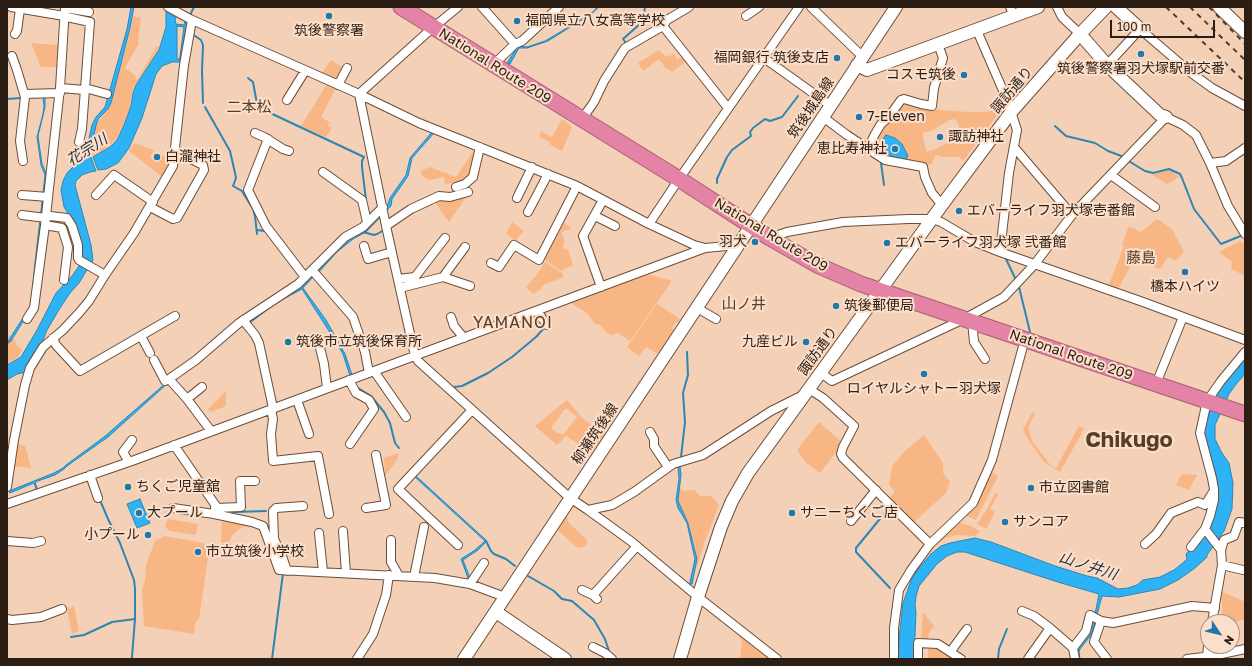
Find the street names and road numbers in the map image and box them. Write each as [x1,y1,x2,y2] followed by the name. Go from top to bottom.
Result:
[436,25,554,107] street label: National Route 209
[988,63,1036,117] street label: 諏訪通り
[784,74,838,142] street label: 筑後城島線
[711,194,831,276] street label: National Route 209
[795,323,841,379] street label: 諏訪通り
[1007,326,1135,384] street label: National Route 209
[568,400,622,468] street label: 柳瀬筑後線

